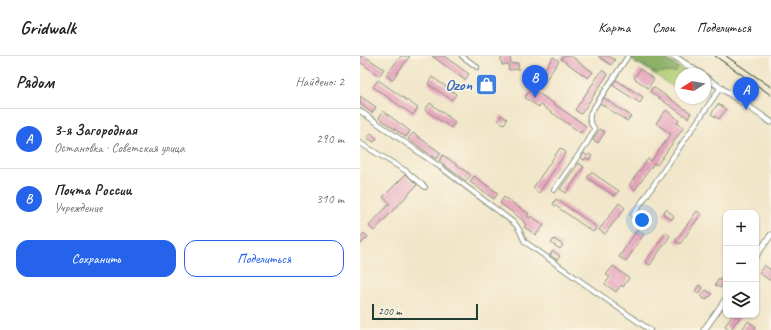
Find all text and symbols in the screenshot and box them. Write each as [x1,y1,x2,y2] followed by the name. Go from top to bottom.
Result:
[20,16,76,40] text: Gridwalk
[598,19,630,36] text: Карта
[652,19,675,36] text: Слои
[697,19,751,36] text: Поделиться
[522,65,548,98] pin: B
[675,68,711,104] north arrow
[16,72,54,93] text: Рядом
[474,72,500,98] shop icon: Ozon
[296,74,344,90] text: Найдено: 2
[445,75,473,95] place label: Ozon
[733,77,759,110] pin: A
[54,121,137,140] text: 3-я Загородная
[26,131,32,147] text: A
[316,131,344,147] text: 290 m
[54,140,185,156] text: Остановка · Советская улица
[54,181,132,200] text: Почта России
[26,191,32,207] text: B
[316,191,344,207] text: 310 m
[54,200,102,216] text: Учреждение
[632,210,652,230] your location
[723,210,759,318] map controls
[723,210,759,246] button: +
[16,240,176,277] button: Сохранить
[184,240,344,277] button: Поделиться
[723,246,759,282] button: −
[723,282,759,318] button: layers
[372,302,478,321] scale bar
[378,304,402,318] text: 200 m

